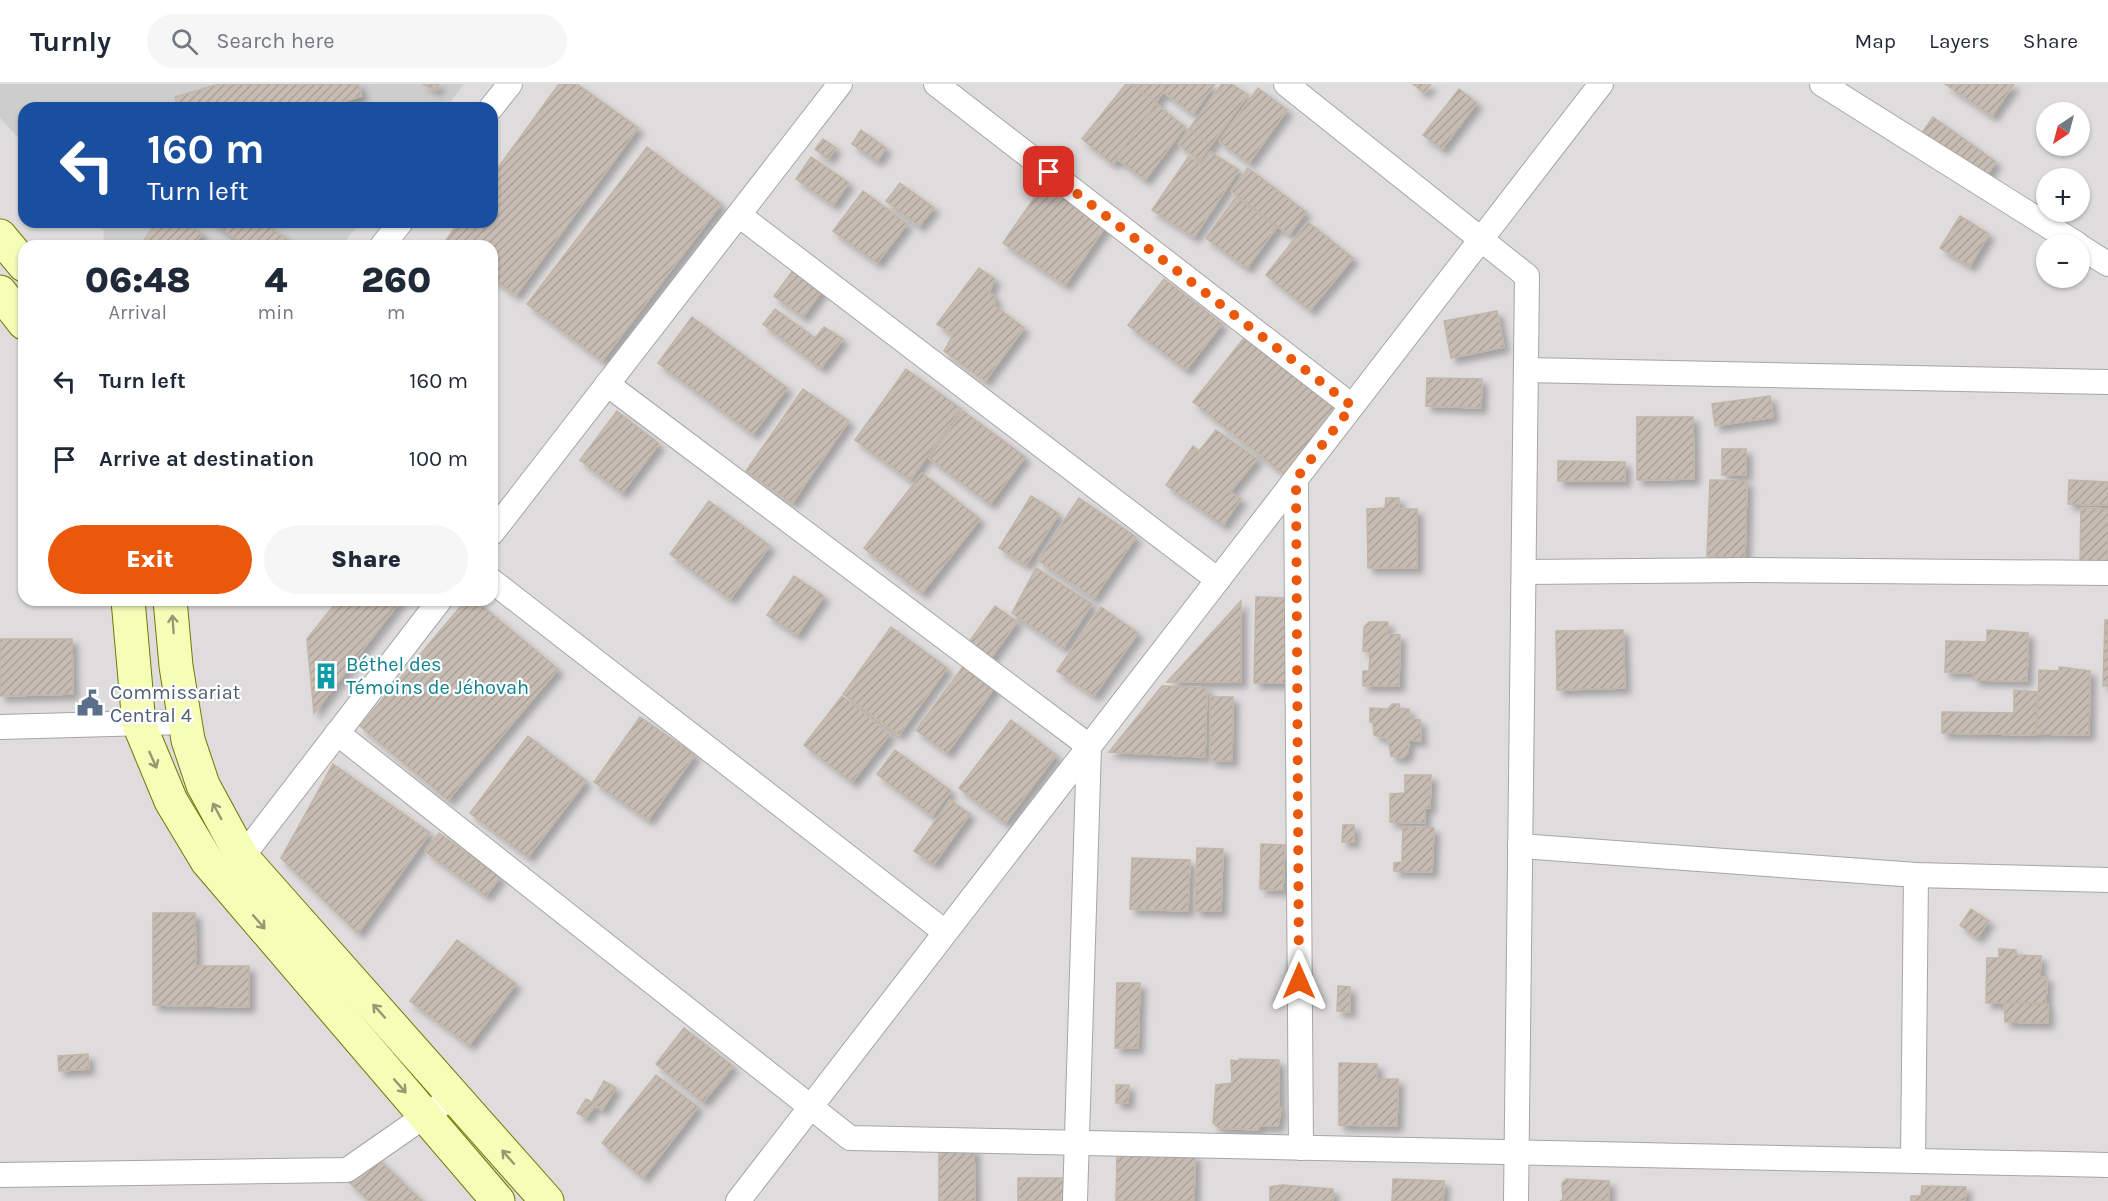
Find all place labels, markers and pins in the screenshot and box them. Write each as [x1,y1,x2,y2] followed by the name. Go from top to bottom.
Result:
[1023,146,1074,197] pin
[346,653,529,699] place label: Béthel des Témoins de Jéhovah
[311,661,341,691] building icon: Béthel des Témoins de Jéhovah
[110,681,241,727] place label: Commissariat Central 4
[75,688,105,718] public building icon: Commissariat Central 4

